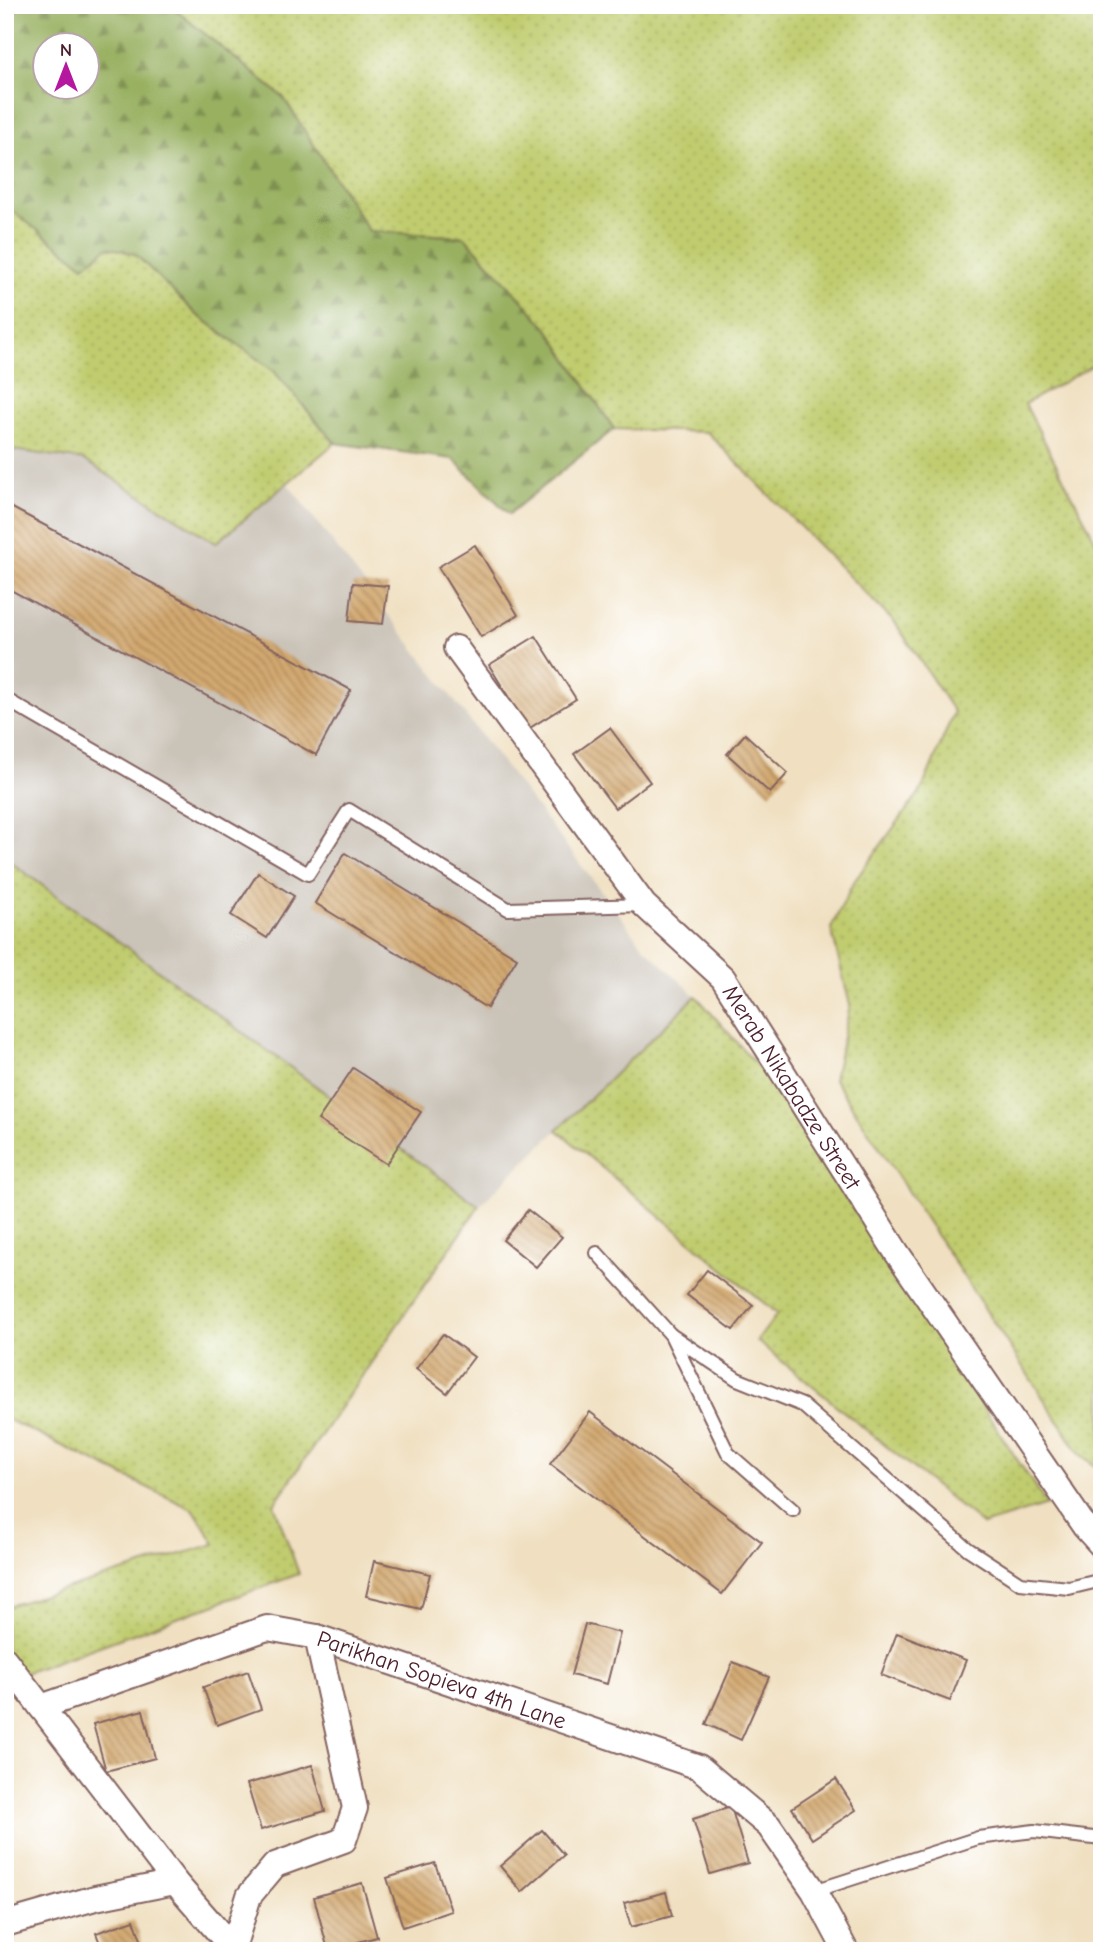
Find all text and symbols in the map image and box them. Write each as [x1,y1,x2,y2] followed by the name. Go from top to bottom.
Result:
[32,32,102,102] north arrow
[60,39,72,61] text: N
[717,980,868,1196] street label: Merab Nikabadze Street
[314,1625,570,1734] street label: Parikhan Sopieva 4th Lane

